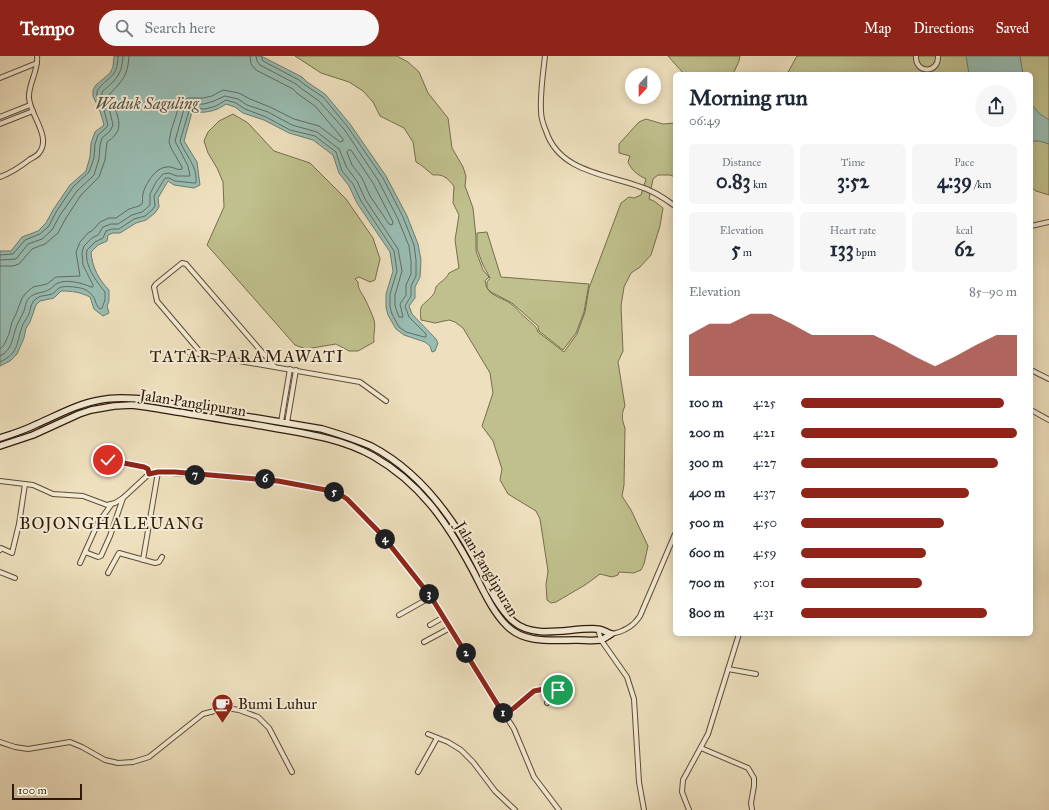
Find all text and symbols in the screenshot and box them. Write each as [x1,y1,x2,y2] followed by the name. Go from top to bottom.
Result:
[99,10,379,46] search box
[20,17,75,40] text: Tempo
[113,17,135,39] icon: search
[145,19,216,37] text: Search here
[864,20,891,37] text: Map
[913,20,974,37] text: Directions
[996,20,1029,37] text: Saved
[625,68,661,104] north arrow
[625,68,661,104] map controls
[689,84,808,111] text: Morning run
[975,85,1017,127] button: share
[96,94,199,113] water label: Waduk Saguling
[689,113,721,129] text: 06:49
[722,156,761,169] text: Distance
[841,156,865,169] text: Time
[954,156,974,169] text: Pace
[716,169,751,193] text: 0.83
[837,169,869,193] text: 3:52
[937,169,972,193] text: 4:39
[751,178,767,191] text: km
[972,178,992,191] text: /km
[720,224,764,237] text: Elevation
[830,224,876,237] text: Heart rate
[956,224,973,237] text: kcal
[731,237,741,261] text: 5
[830,237,854,261] text: 133
[954,237,974,261] text: 62
[741,246,752,259] text: m
[854,246,876,259] text: bpm
[689,284,741,300] text: Elevation
[969,284,1017,300] text: 85–90 m
[150,346,344,367] district label: TATAR PARAMAWATI
[136,385,247,421] street label: Jalan Panglipuran
[689,395,723,411] text: 100 m
[753,395,776,411] text: 4:25
[689,425,724,441] text: 200 m
[753,425,775,441] text: 4:21
[91,443,125,477] pin
[97,449,119,471] icon: check
[689,455,723,471] text: 300 m
[753,455,777,471] text: 4:27
[185,465,205,485] pin: 7
[192,468,198,481] text: 7
[255,469,275,489] pin: 6
[262,472,268,485] text: 6
[324,482,344,502] pin: 5
[331,485,337,498] text: 5
[689,485,725,501] text: 400 m
[753,485,776,501] text: 4:37
[19,513,205,534] district label: BOJONGHALEUANG
[689,515,724,531] text: 500 m
[753,515,777,531] text: 4:50
[450,517,522,620] street label: Jalan Panglipuran
[375,529,395,549] pin: 4
[382,532,388,545] text: 4
[689,545,725,561] text: 600 m
[753,545,777,561] text: 4:59
[689,575,725,591] text: 700 m
[753,575,775,591] text: 5:01
[419,584,439,604] pin: 3
[427,587,431,600] text: 3
[689,605,725,621] text: 800 m
[753,605,774,621] text: 4:31
[456,643,476,663] pin: 2
[463,646,469,659] text: 2
[541,673,575,707] pin
[547,679,569,701] icon: arrive
[209,691,235,724] cafe icon: Bumi Luhur
[238,695,317,713] place label: Bumi Luhur
[493,703,513,723] pin: 1
[501,706,505,719] text: 1
[12,782,82,801] scale bar
[18,784,47,797] text: 100 m

